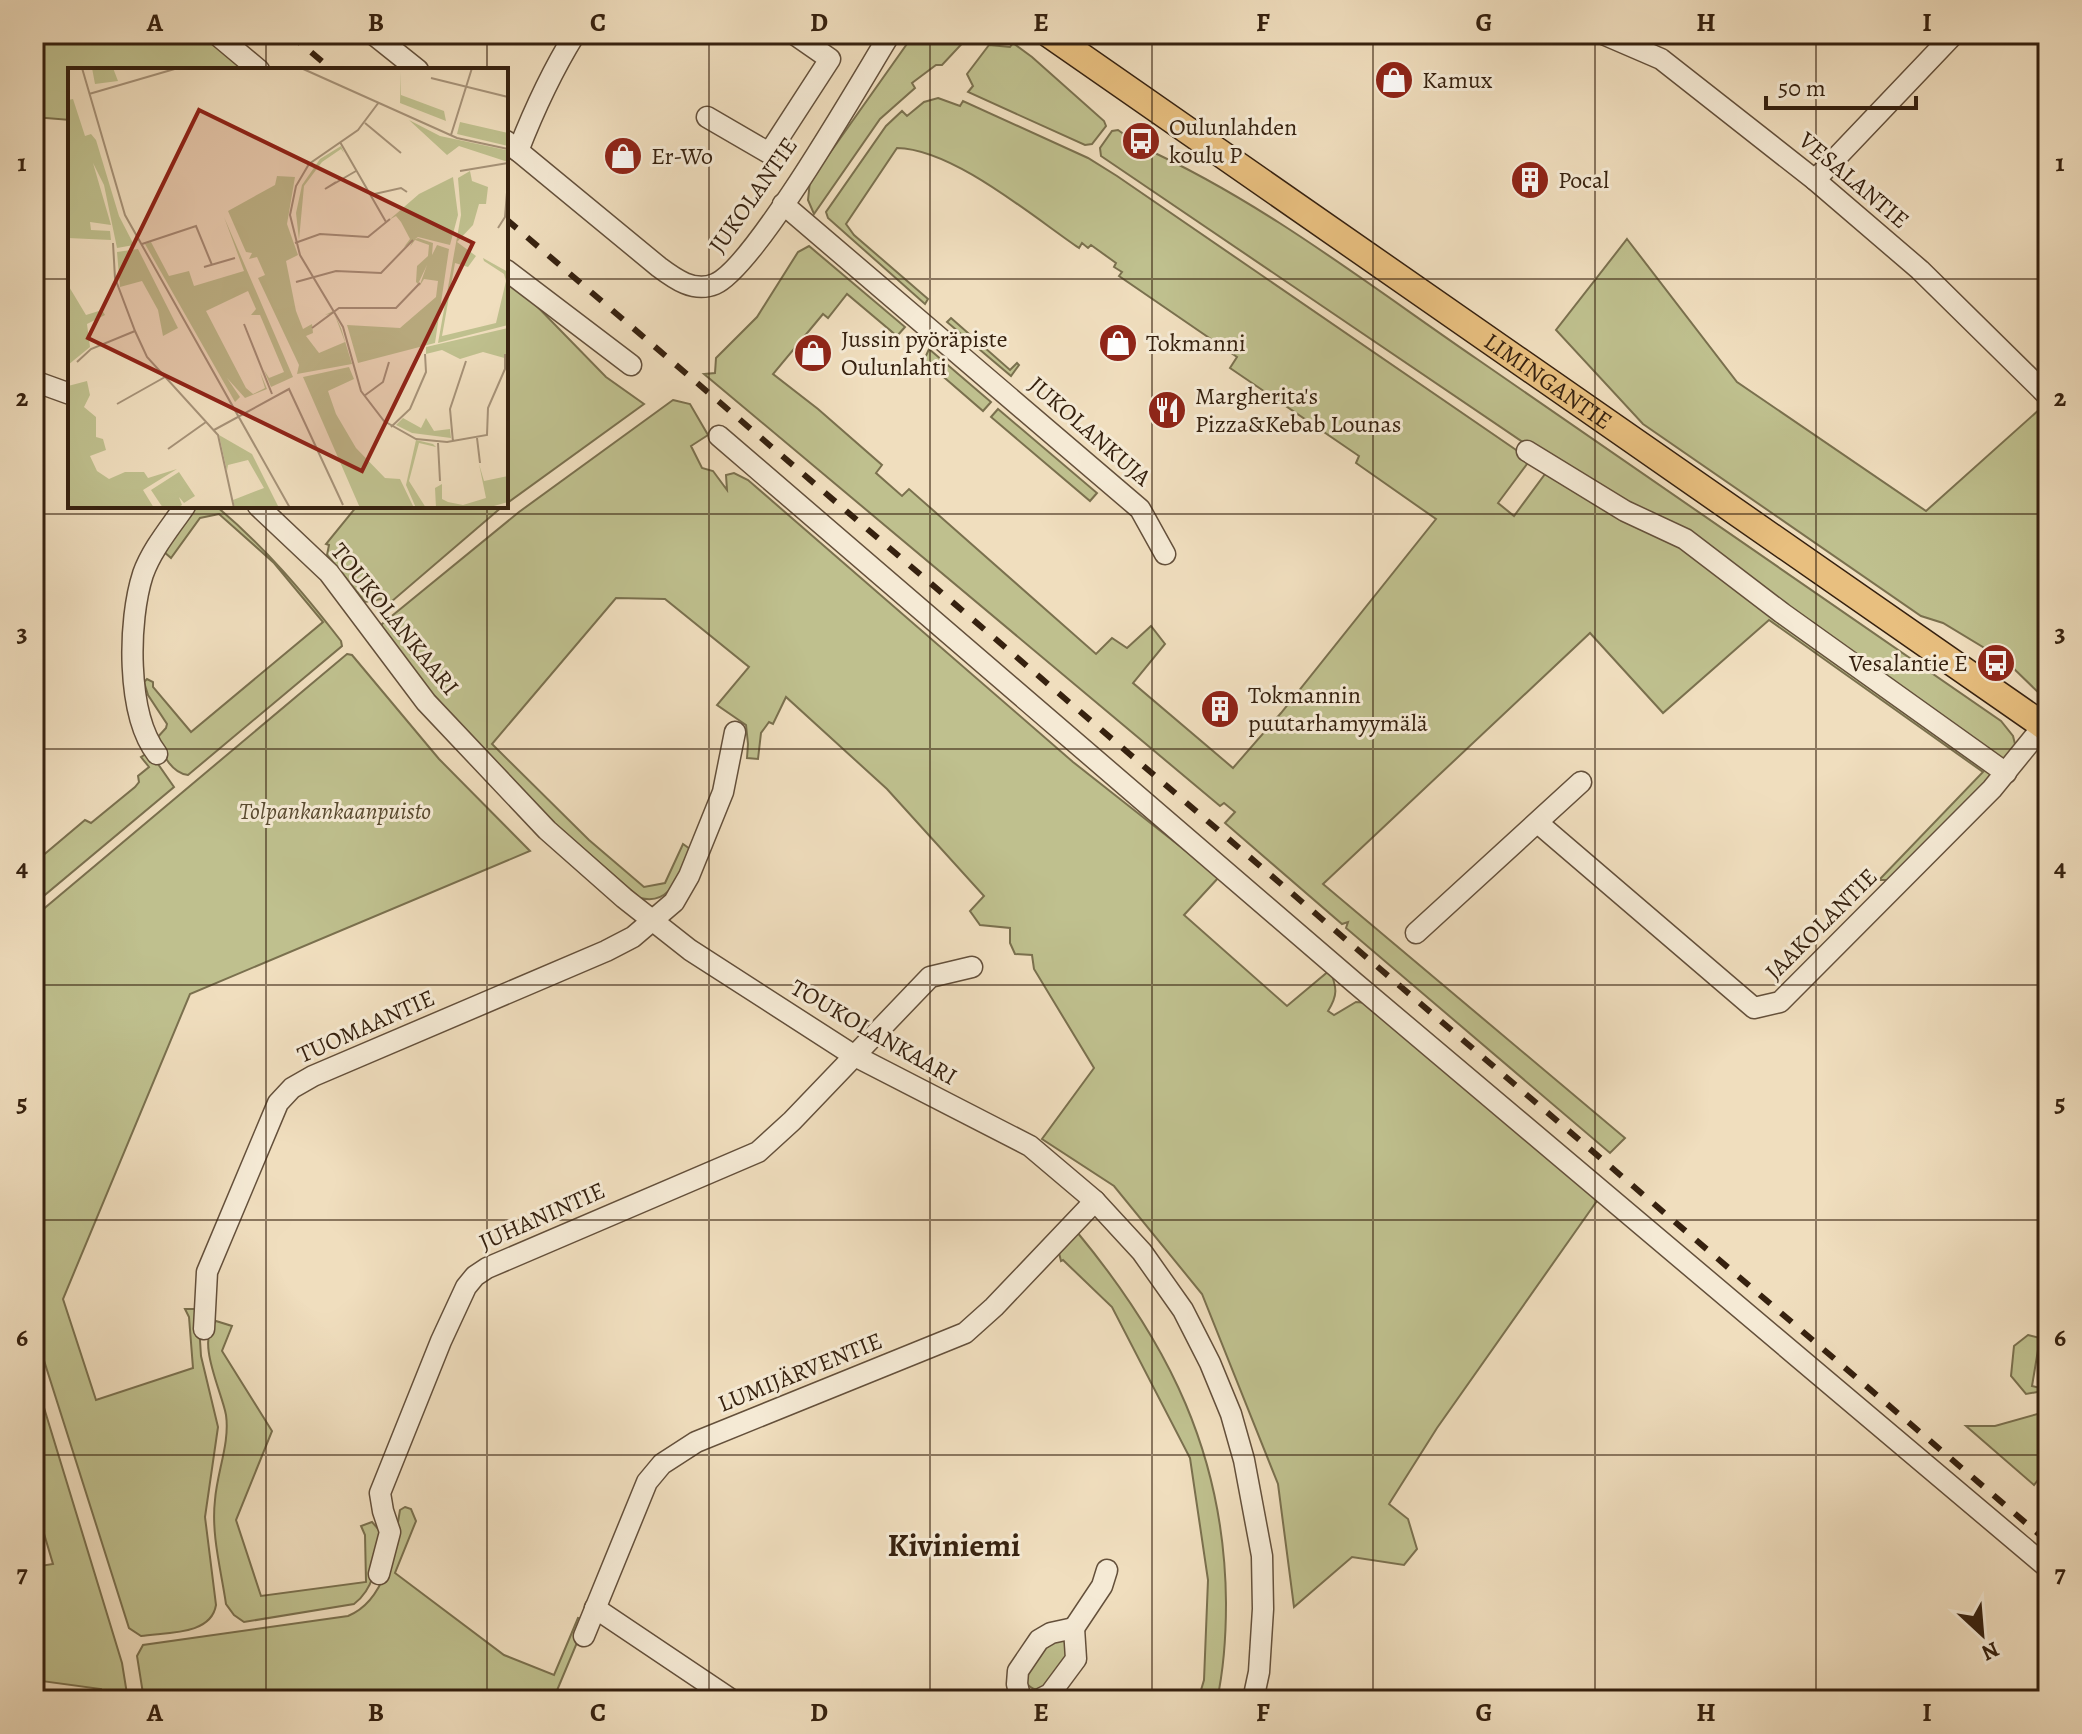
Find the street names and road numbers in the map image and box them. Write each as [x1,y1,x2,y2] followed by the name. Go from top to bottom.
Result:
[1791,124,1916,236] street label: VESALANTIE
[701,131,805,259] street label: JUKOLANTIE
[1478,325,1619,437] street label: LIMINGANTIE
[1022,369,1159,494] street label: JUKOLANKUJA
[324,536,466,702] street label: TOUKOLANKAARI
[1758,861,1884,987] street label: JAAKOLANTIE
[785,971,963,1093] street label: TOUKOLANKAARI
[292,981,440,1071] street label: TUOMAANTIE
[474,1174,610,1258] street label: JUHANINTIE
[713,1324,887,1420] street label: LUMIJÄRVENTIE

